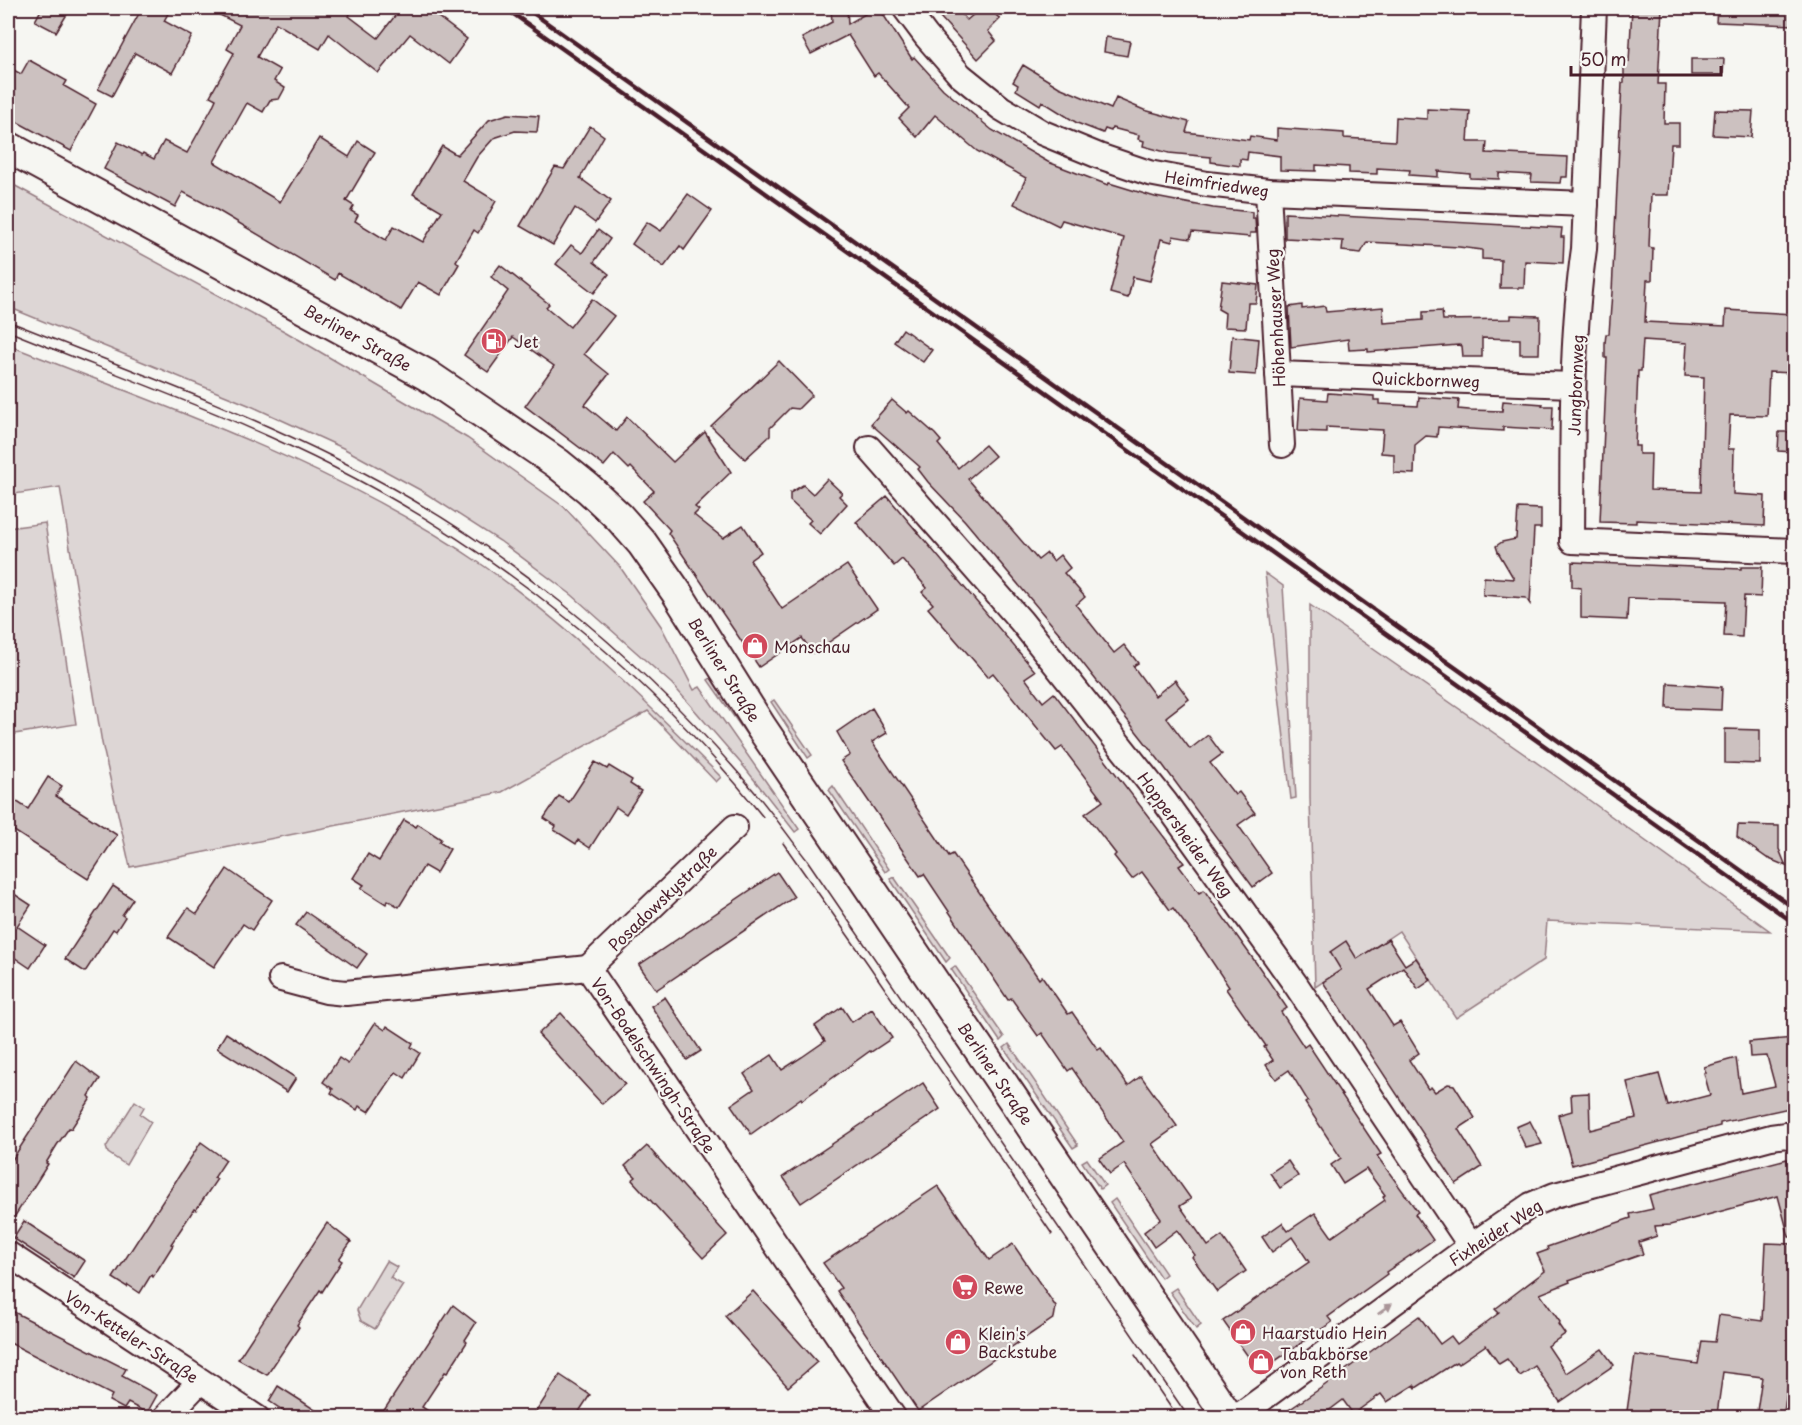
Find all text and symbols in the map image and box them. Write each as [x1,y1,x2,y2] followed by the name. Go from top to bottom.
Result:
[1571,39,1721,77] scale bar
[1580,45,1627,72] text: 50 m
[1163,164,1271,202] street label: Heimfriedweg
[1259,248,1291,388] street label: Höhenhauser Weg
[300,297,416,377] street label: Berliner Straße
[479,326,509,356] fuel station icon: Jet
[514,329,539,353] place label: Jet
[1561,334,1589,436] street label: Jungbornweg
[1371,365,1481,393] street label: Quickbornweg
[683,612,767,726] street label: Berliner Straße
[740,631,770,661] shop icon: Monschau
[774,634,851,658] place label: Monschau
[1132,767,1240,901] street label: Hoppersheider Weg
[602,840,722,956] street label: Posadowskystraße
[586,972,722,1158] street label: Von-Bodelschwingh-Straße
[953,1017,1039,1129] street label: Berliner Straße
[1444,1193,1546,1271] street label: Fixheider Weg
[950,1272,980,1302] supermarket icon: Rewe
[984,1275,1024,1299] place label: Rewe
[61,1284,203,1388] street label: Von-Ketteler-Straße
[1377,1303,1392,1315] one-way arrow
[1228,1317,1258,1347] shop icon: Haarstudio Hein
[1262,1320,1387,1344] place label: Haarstudio Hein
[978,1321,1058,1363] place label: Klein's Backstube
[943,1327,973,1357] shop icon: Klein's Backstube
[1280,1341,1368,1383] place label: Tabakbörse von Reth
[1246,1347,1276,1377] shop icon: Tabakbörse von Reth

